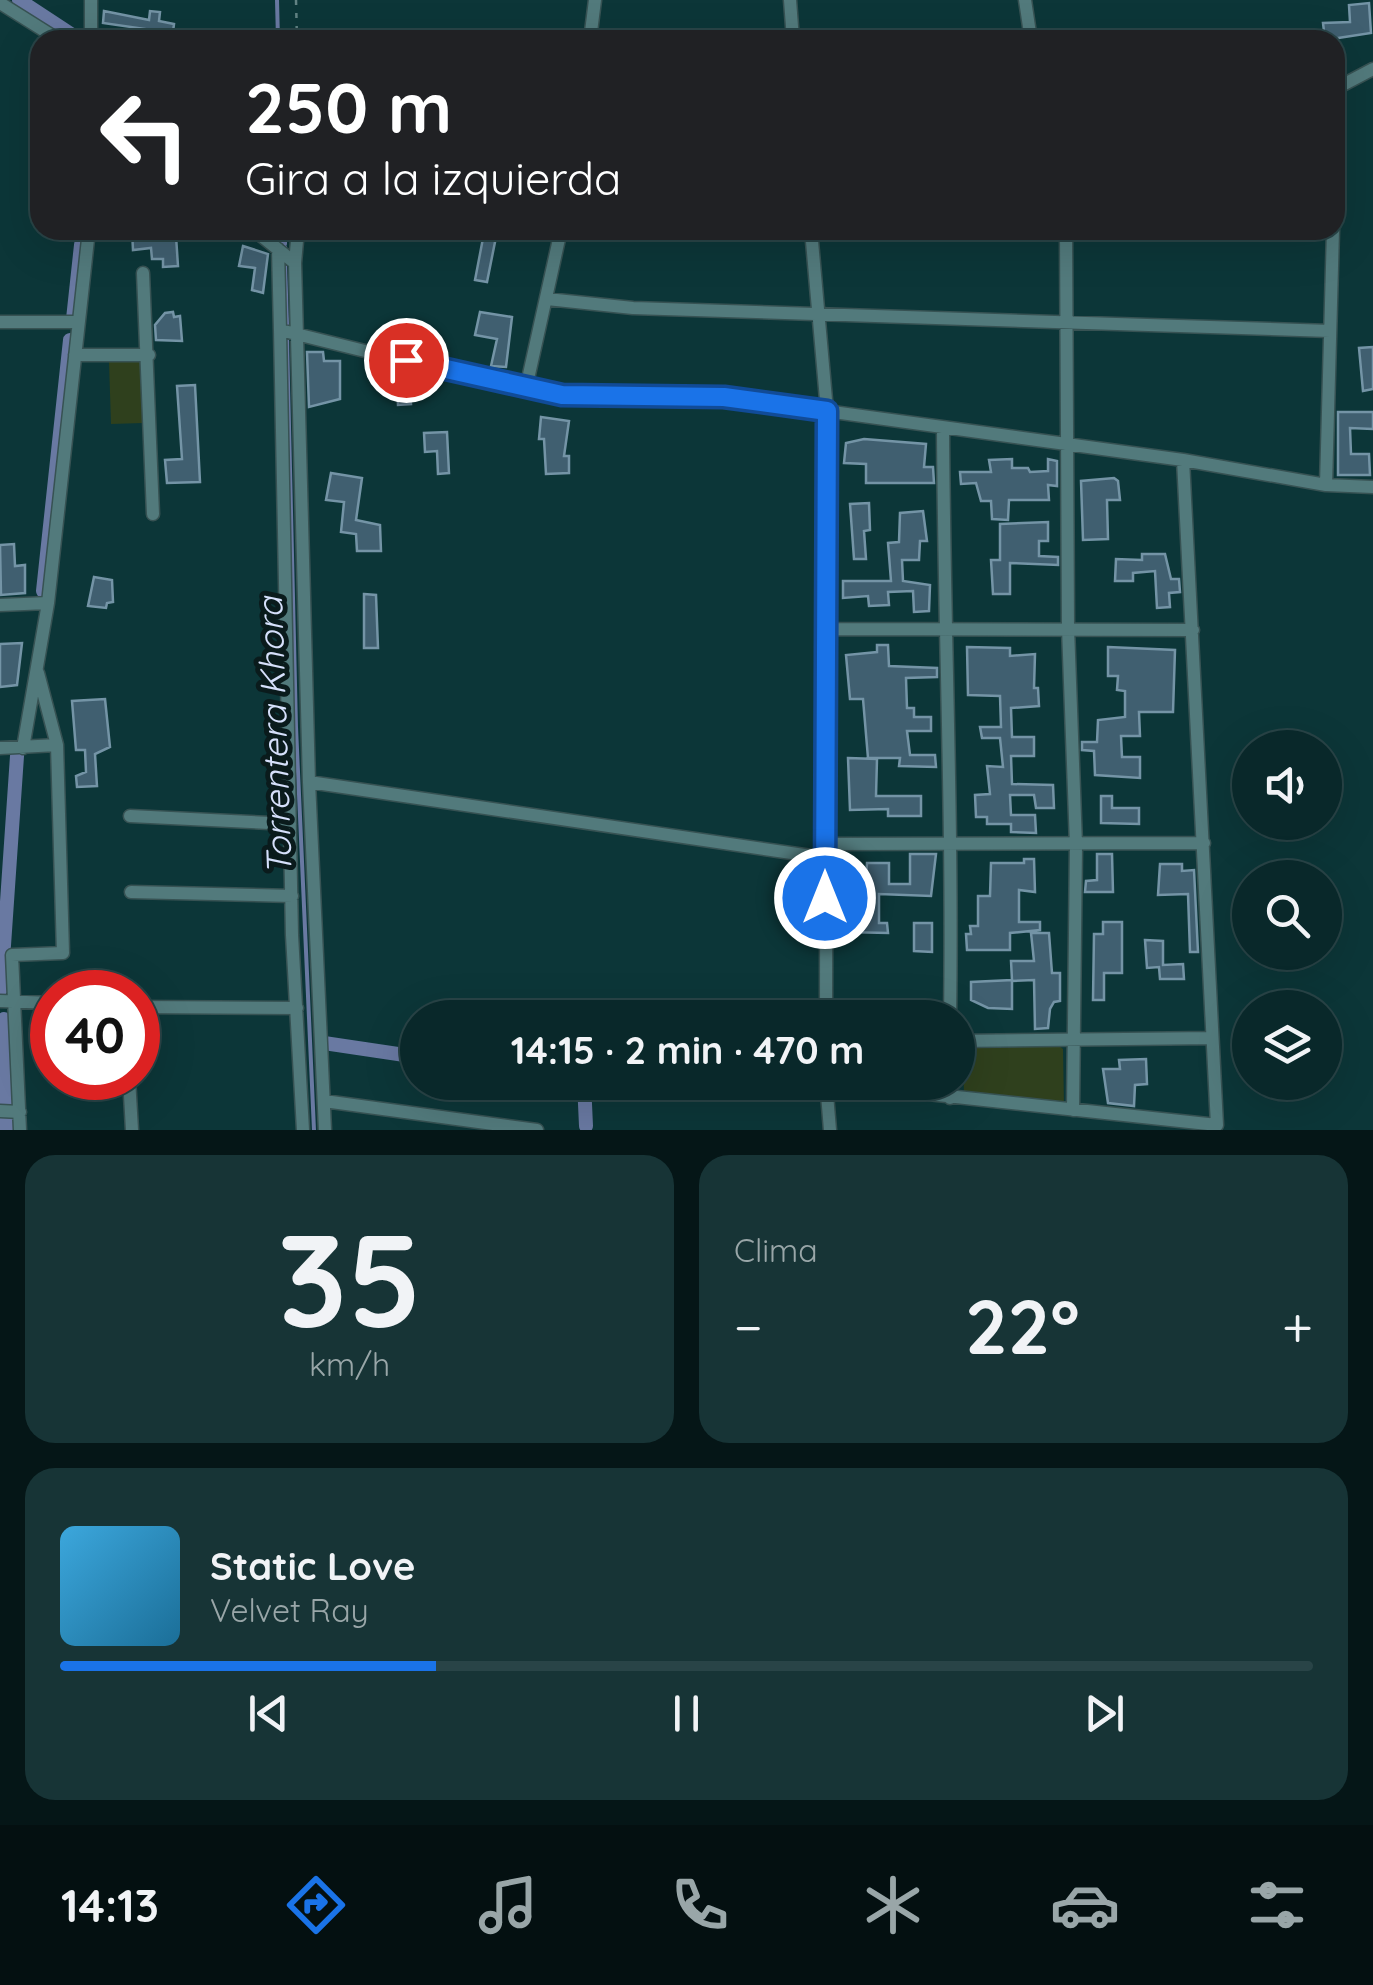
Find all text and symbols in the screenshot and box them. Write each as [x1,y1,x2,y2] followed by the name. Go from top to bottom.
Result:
[245,63,452,151] text: 250 m
[80,70,210,200] icon: left
[245,150,621,206] text: Gira a la izquierda
[364,318,449,403] pin
[379,333,434,388] icon: arrive
[247,594,301,876] water label: Torrentera Khora
[1232,730,1342,1100] map controls
[1232,730,1342,840] button: sound
[773,846,877,950] position arrow
[1232,860,1342,970] button: search
[30,970,160,1100] speed limit sign: 40
[1232,990,1342,1100] button: layers
[511,1026,864,1074] text: 14:15 · 2 min · 470 m
[277,1197,422,1360] text: 35
[734,1230,818,1270] text: Clima
[965,1279,1080,1373] text: 22°
[734,1292,763,1361] text: −
[1282,1292,1313,1361] text: +
[309,1344,390,1384] text: km/h
[210,1542,415,1590] text: Static Love
[210,1590,369,1630] text: Velvet Ray
[241,1686,296,1741] icon: previous
[659,1686,714,1741] icon: pause
[1077,1686,1132,1741] icon: next
[281,1870,351,1940] icon: directions
[473,1870,543,1940] icon: music
[665,1870,735,1940] icon: phone
[858,1870,928,1940] icon: climate
[1050,1870,1120,1940] icon: car
[1242,1870,1312,1940] icon: filters
[61,1877,159,1933] text: 14:13

